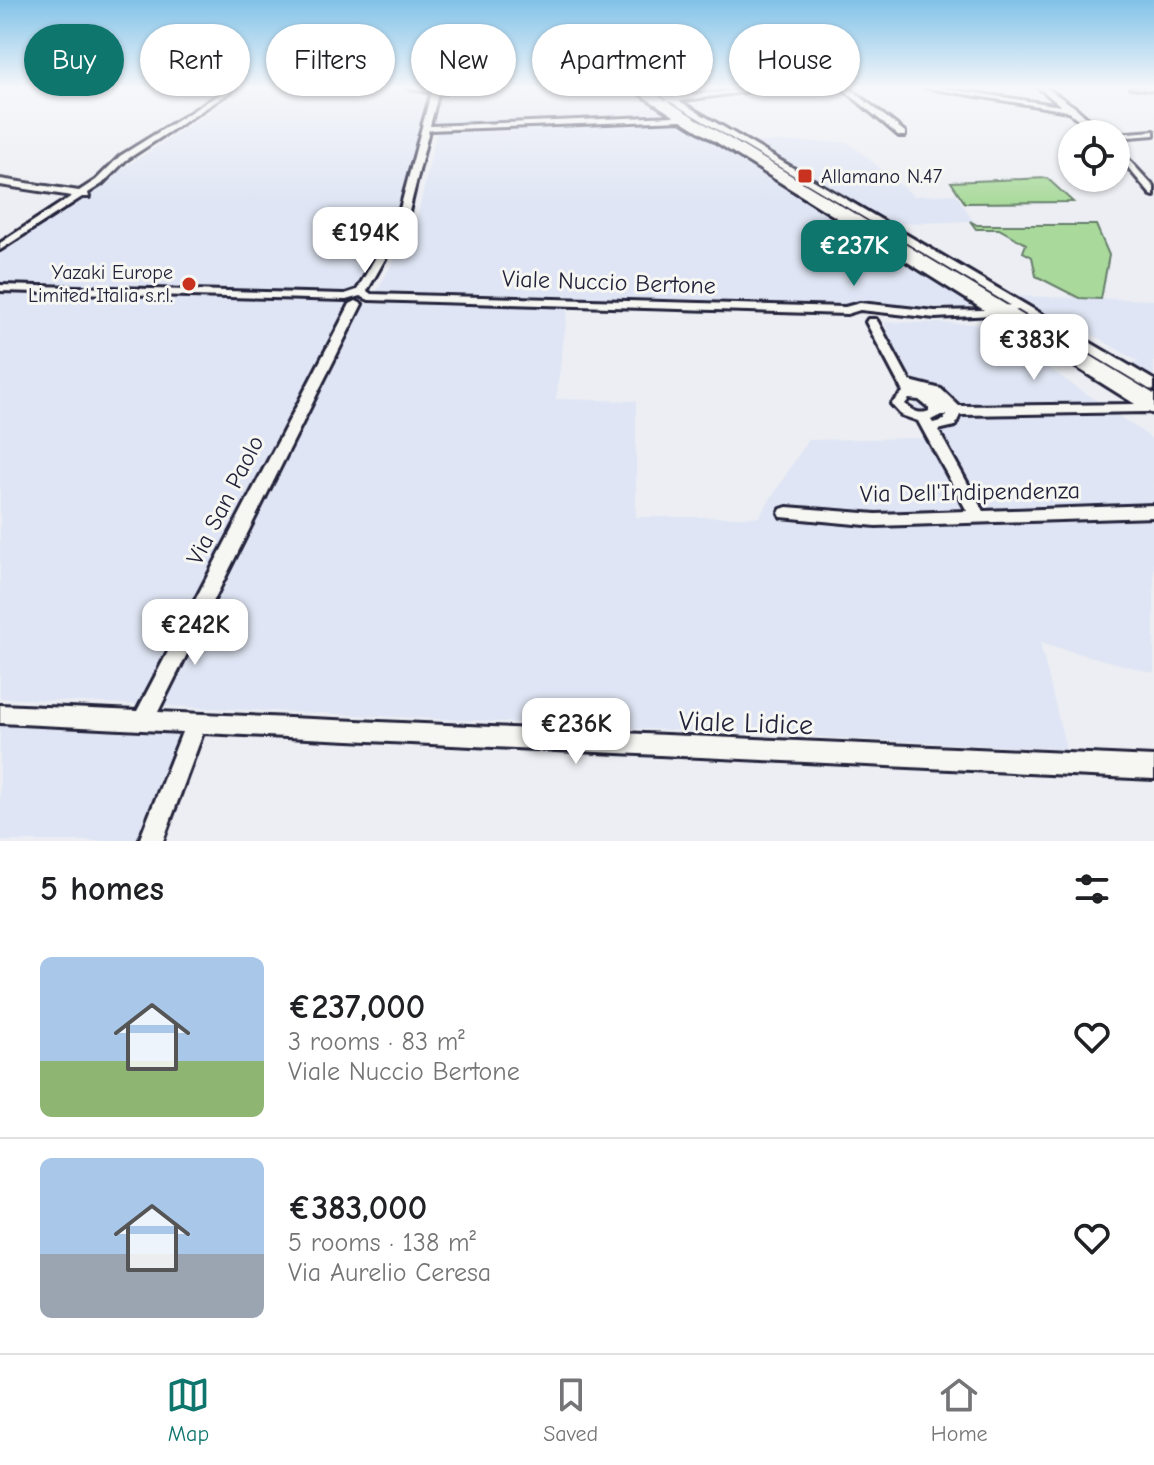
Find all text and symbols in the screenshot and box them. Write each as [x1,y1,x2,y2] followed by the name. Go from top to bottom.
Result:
[24,24,124,96] chip: Buy
[140,24,250,96] chip: Rent
[266,24,395,96] chip: Filters
[411,24,516,96] chip: New
[532,24,713,96] chip: Apartment
[729,24,860,96] chip: House
[1058,120,1130,192] map controls
[1058,120,1130,192] button: locate
[821,165,943,188] place label: Allamano N.47
[796,167,814,185] marker: Allamano N.47
[309,207,421,275] pin: €194K
[331,218,399,248] text: €194K
[798,220,910,288] pin: €237K
[819,231,889,261] text: €237K
[28,261,173,307] place label: Yazaki Europe Limited Italia s.r.l.
[502,264,716,300] street label: Viale Nuccio Bertone
[180,275,198,293] marker: Yazaki Europe Limited Italia s.r.l.
[978,314,1090,382] pin: €383K
[998,325,1070,355] text: €383K
[180,431,270,569] street label: Via San Paolo
[860,476,1080,508] street label: Via Dell'Indipendenza
[139,599,251,667] pin: €242K
[160,610,230,640] text: €242K
[520,698,632,766] pin: €236K
[678,705,814,741] street label: Viale Lidice
[540,709,612,739] text: €236K
[1070,867,1114,911] icon: filters
[40,869,164,909] text: 5 homes
[288,987,425,1027] text: €237,000
[104,989,200,1085] icon: home
[1070,1015,1114,1059] icon: heart
[288,1027,465,1057] text: 3 rooms · 83 m²
[288,1057,520,1087] text: Viale Nuccio Bertone
[288,1188,427,1228] text: €383,000
[104,1190,200,1286] icon: home
[1070,1216,1114,1260] icon: heart
[288,1228,476,1258] text: 5 rooms · 138 m²
[288,1258,491,1288] text: Via Aurelio Ceresa
[166,1373,210,1447] tab: Map
[543,1373,598,1447] tab: Saved
[931,1373,988,1447] tab: Home

